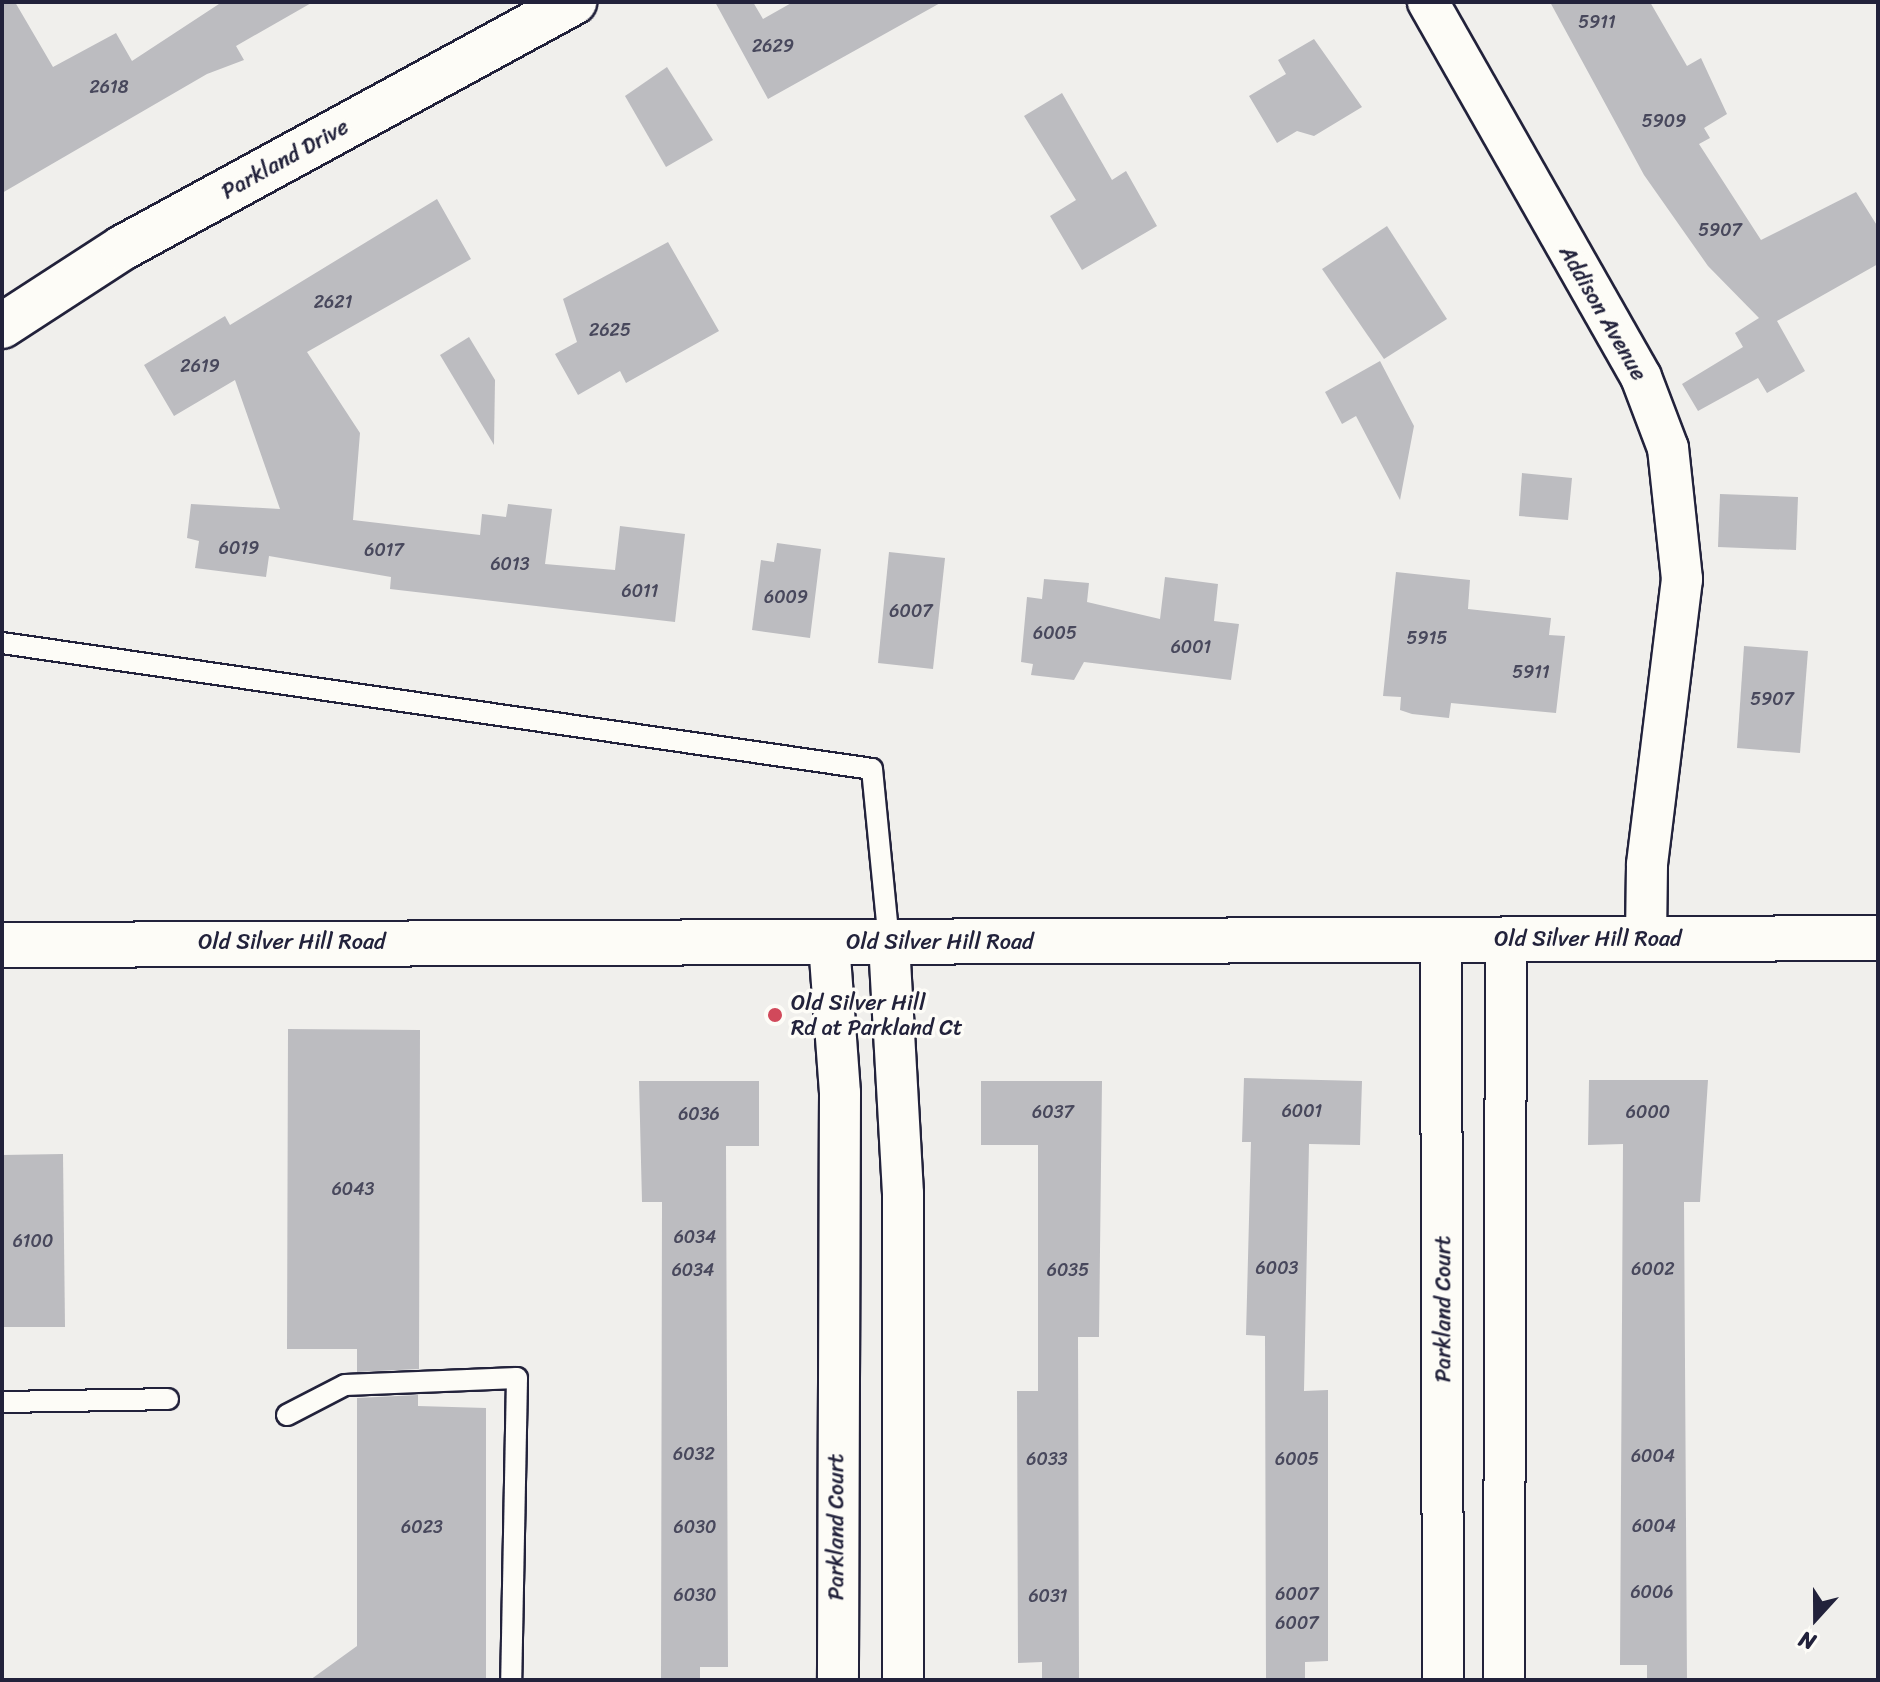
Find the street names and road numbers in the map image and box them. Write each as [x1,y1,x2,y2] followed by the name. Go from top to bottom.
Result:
[217,113,353,205] street label: Parkland Drive
[1554,241,1652,385] street label: Addison Avenue
[1494,926,1682,952] street label: Old Silver Hill Road
[198,929,386,955] street label: Old Silver Hill Road
[846,929,1034,955] street label: Old Silver Hill Road
[1430,1236,1456,1382] street label: Parkland Court
[823,1454,849,1600] street label: Parkland Court

